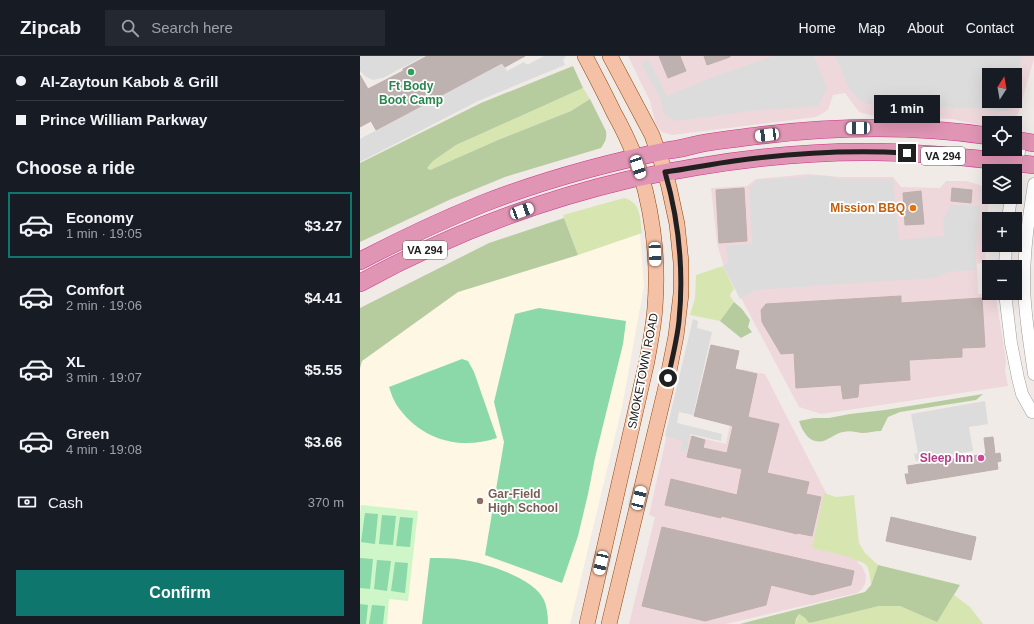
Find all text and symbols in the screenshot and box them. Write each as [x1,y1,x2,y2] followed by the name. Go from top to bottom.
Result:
[105,10,385,46] search box
[20,17,81,38] text: Zipcab
[119,17,141,39] icon: search
[151,19,233,36] text: Search here
[799,20,836,36] text: Home
[858,20,885,36] text: Map
[907,20,944,36] text: About
[966,20,1014,36] text: Contact
[406,67,416,77] marker: Ft Body Boot Camp
[982,68,1022,108] north arrow
[982,68,1022,300] map controls
[40,73,218,90] text: Al-Zaytoun Kabob & Grill
[379,79,443,107] place label: Ft Body Boot Camp
[874,95,940,123] callout: 1 min
[890,101,924,116] text: 1 min
[40,111,207,128] text: Prince William Parkway
[982,116,1022,156] button: locate
[846,122,870,134] car
[754,128,780,142] car
[898,144,916,162] route end
[921,147,965,165] road number: VA 294
[629,154,647,180] car
[16,158,135,178] text: Choose a ride
[982,164,1022,204] button: layers
[509,201,535,221] car
[830,201,905,215] place label: Mission BBQ
[908,203,918,213] marker: Mission BBQ
[18,207,54,243] icon: car
[66,209,134,226] text: Economy
[982,212,1022,252] button: +
[304,217,342,234] text: $3.27
[66,226,142,241] text: 1 min · 19:05
[403,241,447,259] road number: VA 294
[649,242,661,266] car
[982,260,1022,300] button: −
[18,279,54,315] icon: car
[66,281,124,298] text: Comfort
[304,289,342,306] text: $4.41
[66,298,142,313] text: 2 min · 19:06
[625,312,661,430] street label: SMOKETOWN ROAD
[18,351,54,387] icon: car
[66,353,85,370] text: XL
[304,361,342,378] text: $5.55
[659,369,677,387] route start
[66,370,142,385] text: 3 min · 19:07
[18,423,54,459] icon: car
[66,425,109,442] text: Green
[304,433,342,450] text: $3.66
[66,442,142,457] text: 4 min · 19:08
[920,451,973,465] place label: Sleep Inn
[976,453,986,463] marker: Sleep Inn
[630,485,648,511] car
[488,487,558,515] place label: Gar-Field High School
[16,491,38,513] icon: cash
[48,494,83,511] text: Cash
[308,495,344,510] text: 370 m
[475,496,485,506] marker: Gar-Field High School
[592,550,610,576] car
[16,570,344,616] button: Confirm

